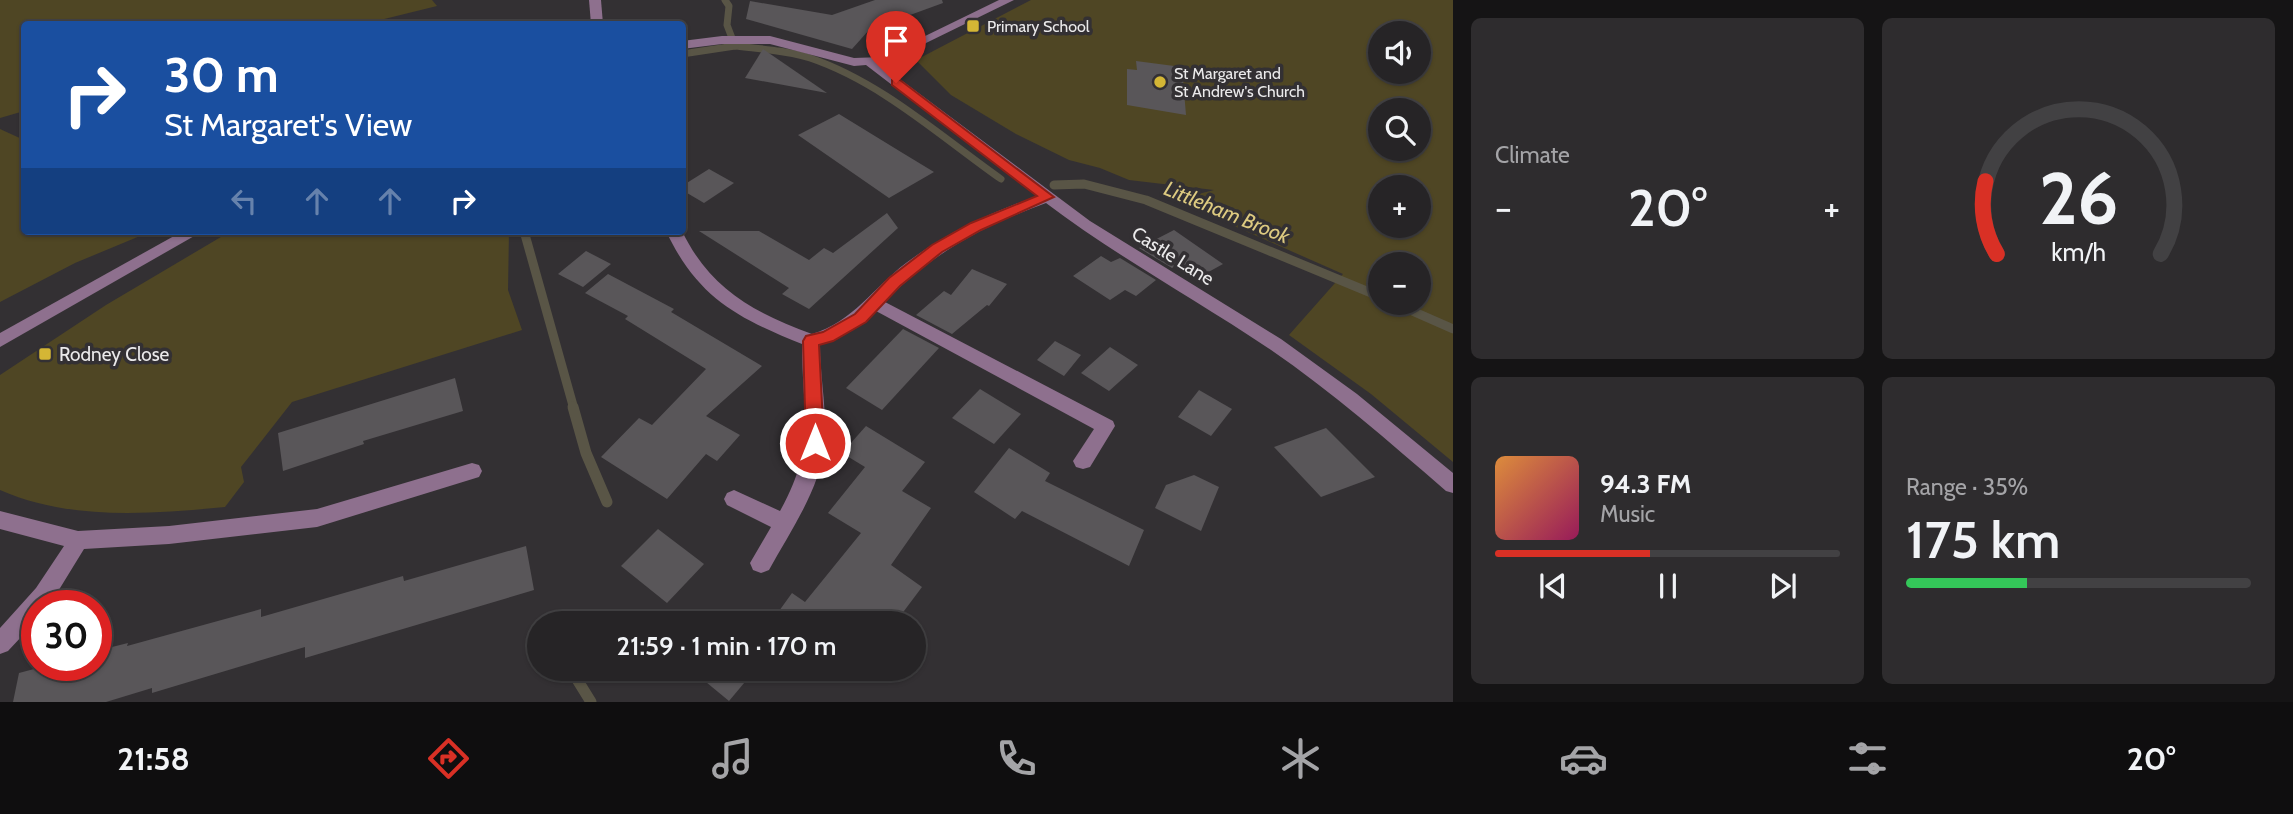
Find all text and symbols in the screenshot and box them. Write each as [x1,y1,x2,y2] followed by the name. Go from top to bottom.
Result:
[866,11,926,83] pin
[987,17,1090,36] place label: Primary School
[965,18,981,34] marker: Primary School
[1368,21,1431,315] map controls
[1368,21,1431,84] button: sound
[877,22,915,60] icon: arrive
[164,45,279,104] text: 30 m
[49,49,140,140] icon: right
[1174,64,1305,101] place label: St Margaret and St Andrew's Church
[1152,74,1168,90] marker: St Margaret and St Andrew's Church
[1368,98,1431,161] button: search
[164,105,412,144] text: St Margaret's View
[1495,141,1570,169] text: Climate
[2039,155,2118,243] text: 26
[1161,175,1294,249] water label: Littleham Brook
[1368,175,1431,238] button: +
[1628,176,1707,239] text: 20°
[225,182,263,220] icon: left
[298,182,336,220] icon: ahead
[371,182,409,220] icon: ahead
[444,182,482,220] icon: right
[1495,184,1512,231] text: −
[1823,184,1840,231] text: +
[1128,222,1219,290] street label: Castle Lane
[2051,237,2106,267] text: km/h
[1368,252,1431,315] button: −
[59,343,170,366] place label: Rodney Close
[37,346,53,362] marker: Rodney Close
[778,406,852,480] position arrow
[1600,468,1691,500] text: 94.3 FM
[1906,473,2028,501] text: Range · 35%
[1600,500,1655,528] text: Music
[1906,508,2060,571] text: 175 km
[1534,567,1572,605] icon: previous
[1649,567,1687,605] icon: pause
[1764,567,1802,605] icon: next
[21,590,112,681] speed limit sign: 30
[617,630,836,662] text: 21:59 · 1 min · 170 m
[424,734,473,783] icon: directions
[708,734,757,783] icon: music
[992,734,1041,783] icon: phone
[1276,734,1325,783] icon: climate
[1559,734,1608,783] icon: car
[1843,734,1892,783] icon: filters
[117,739,190,778] text: 21:58
[2127,739,2176,778] text: 20°

